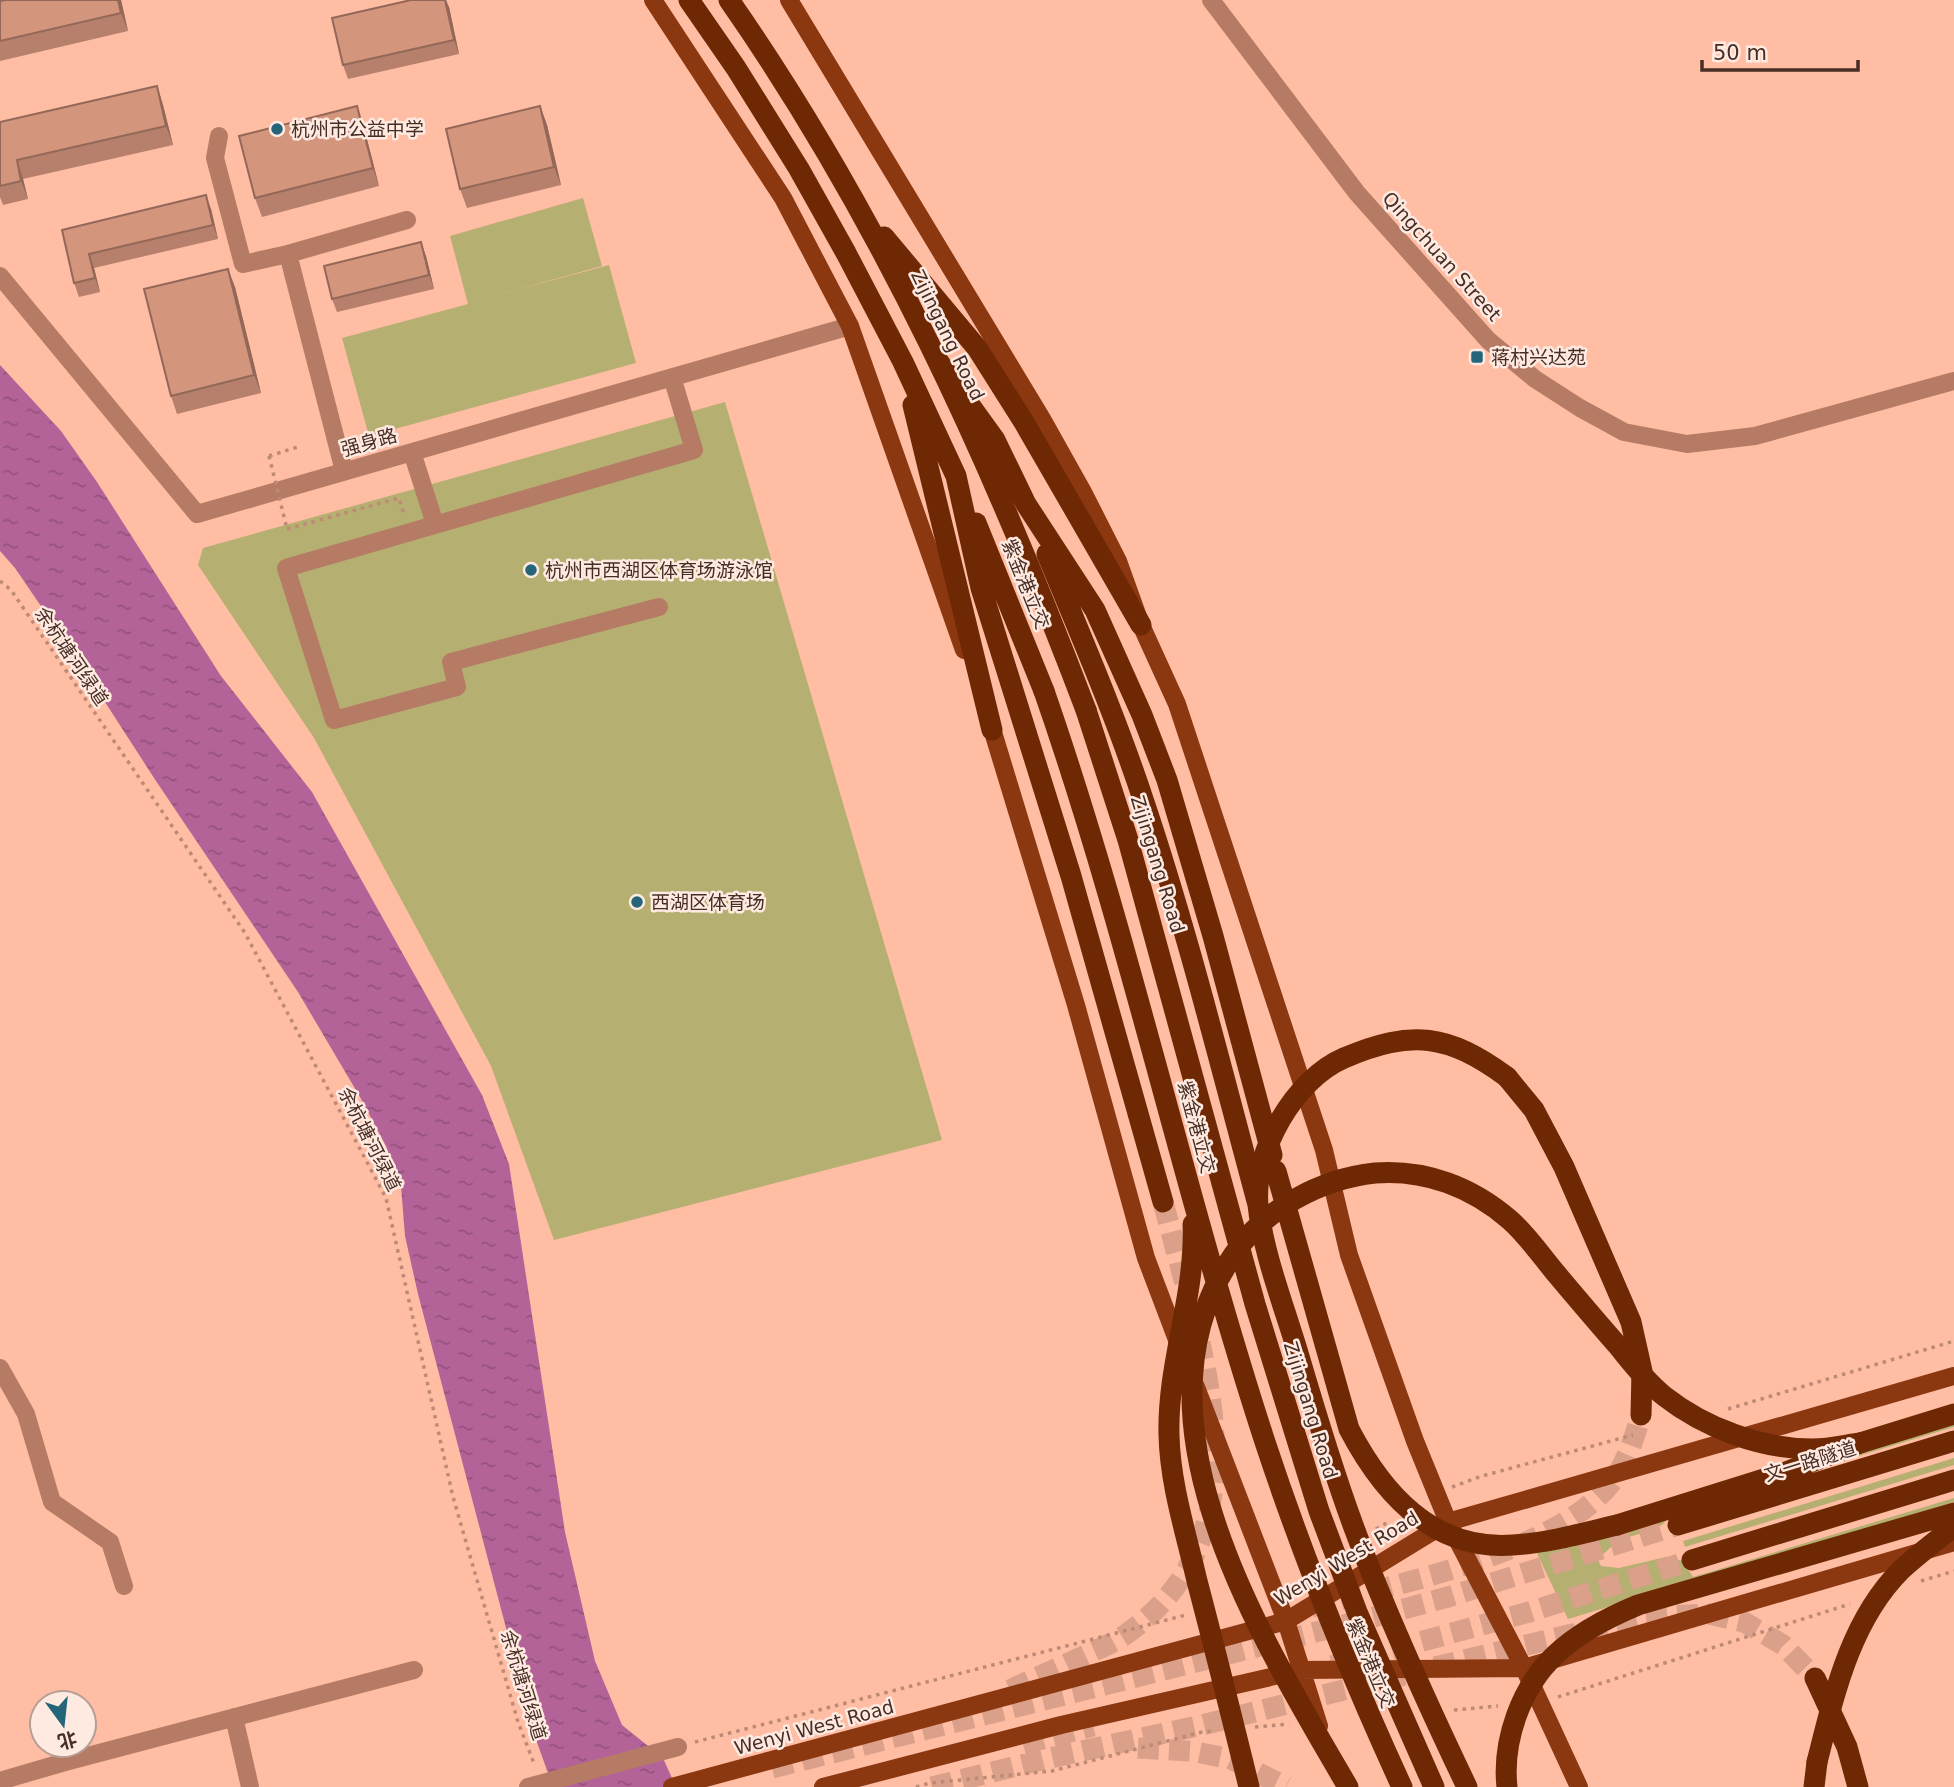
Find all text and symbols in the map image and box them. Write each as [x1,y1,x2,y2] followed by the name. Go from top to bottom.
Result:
[1702,28,1858,72] scale bar
[1713,41,1767,65] text: 50 m
[291,118,424,140] place label: 杭州市公益中学
[269,121,285,137] marker: 杭州市公益中学
[1378,187,1506,325] street label: Qingchuan Street
[907,266,989,404] street label: Zijingang Road
[1491,346,1586,368] place label: 蒋村兴达苑
[1469,349,1485,365] marker: 蒋村兴达苑
[339,424,399,460] street label: 强身路
[998,536,1054,632] street label: 紫金港立交
[545,559,773,581] place label: 杭州市西湖区体育场游泳馆
[523,562,539,578] marker: 杭州市西湖区体育场游泳馆
[31,603,113,709] street label: 余杭塘河绿道
[1127,793,1189,935] street label: Zijingang Road
[651,891,765,913] place label: 西湖区体育场
[629,894,645,910] marker: 西湖区体育场
[1174,1078,1220,1176] street label: 紫金港立交
[334,1083,406,1195] street label: 余杭塘河绿道
[1280,1339,1342,1481] street label: Zijingang Road
[1761,1437,1859,1485] street label: 文一路隧道
[1270,1506,1422,1610] street label: Wenyi West Road
[1342,1615,1400,1711] street label: 紫金港立交
[497,1627,551,1743] street label: 余杭塘河绿道
[28,1689,98,1759] north arrow
[732,1695,896,1759] street label: Wenyi West Road
[55,1727,79,1754] text: 北

